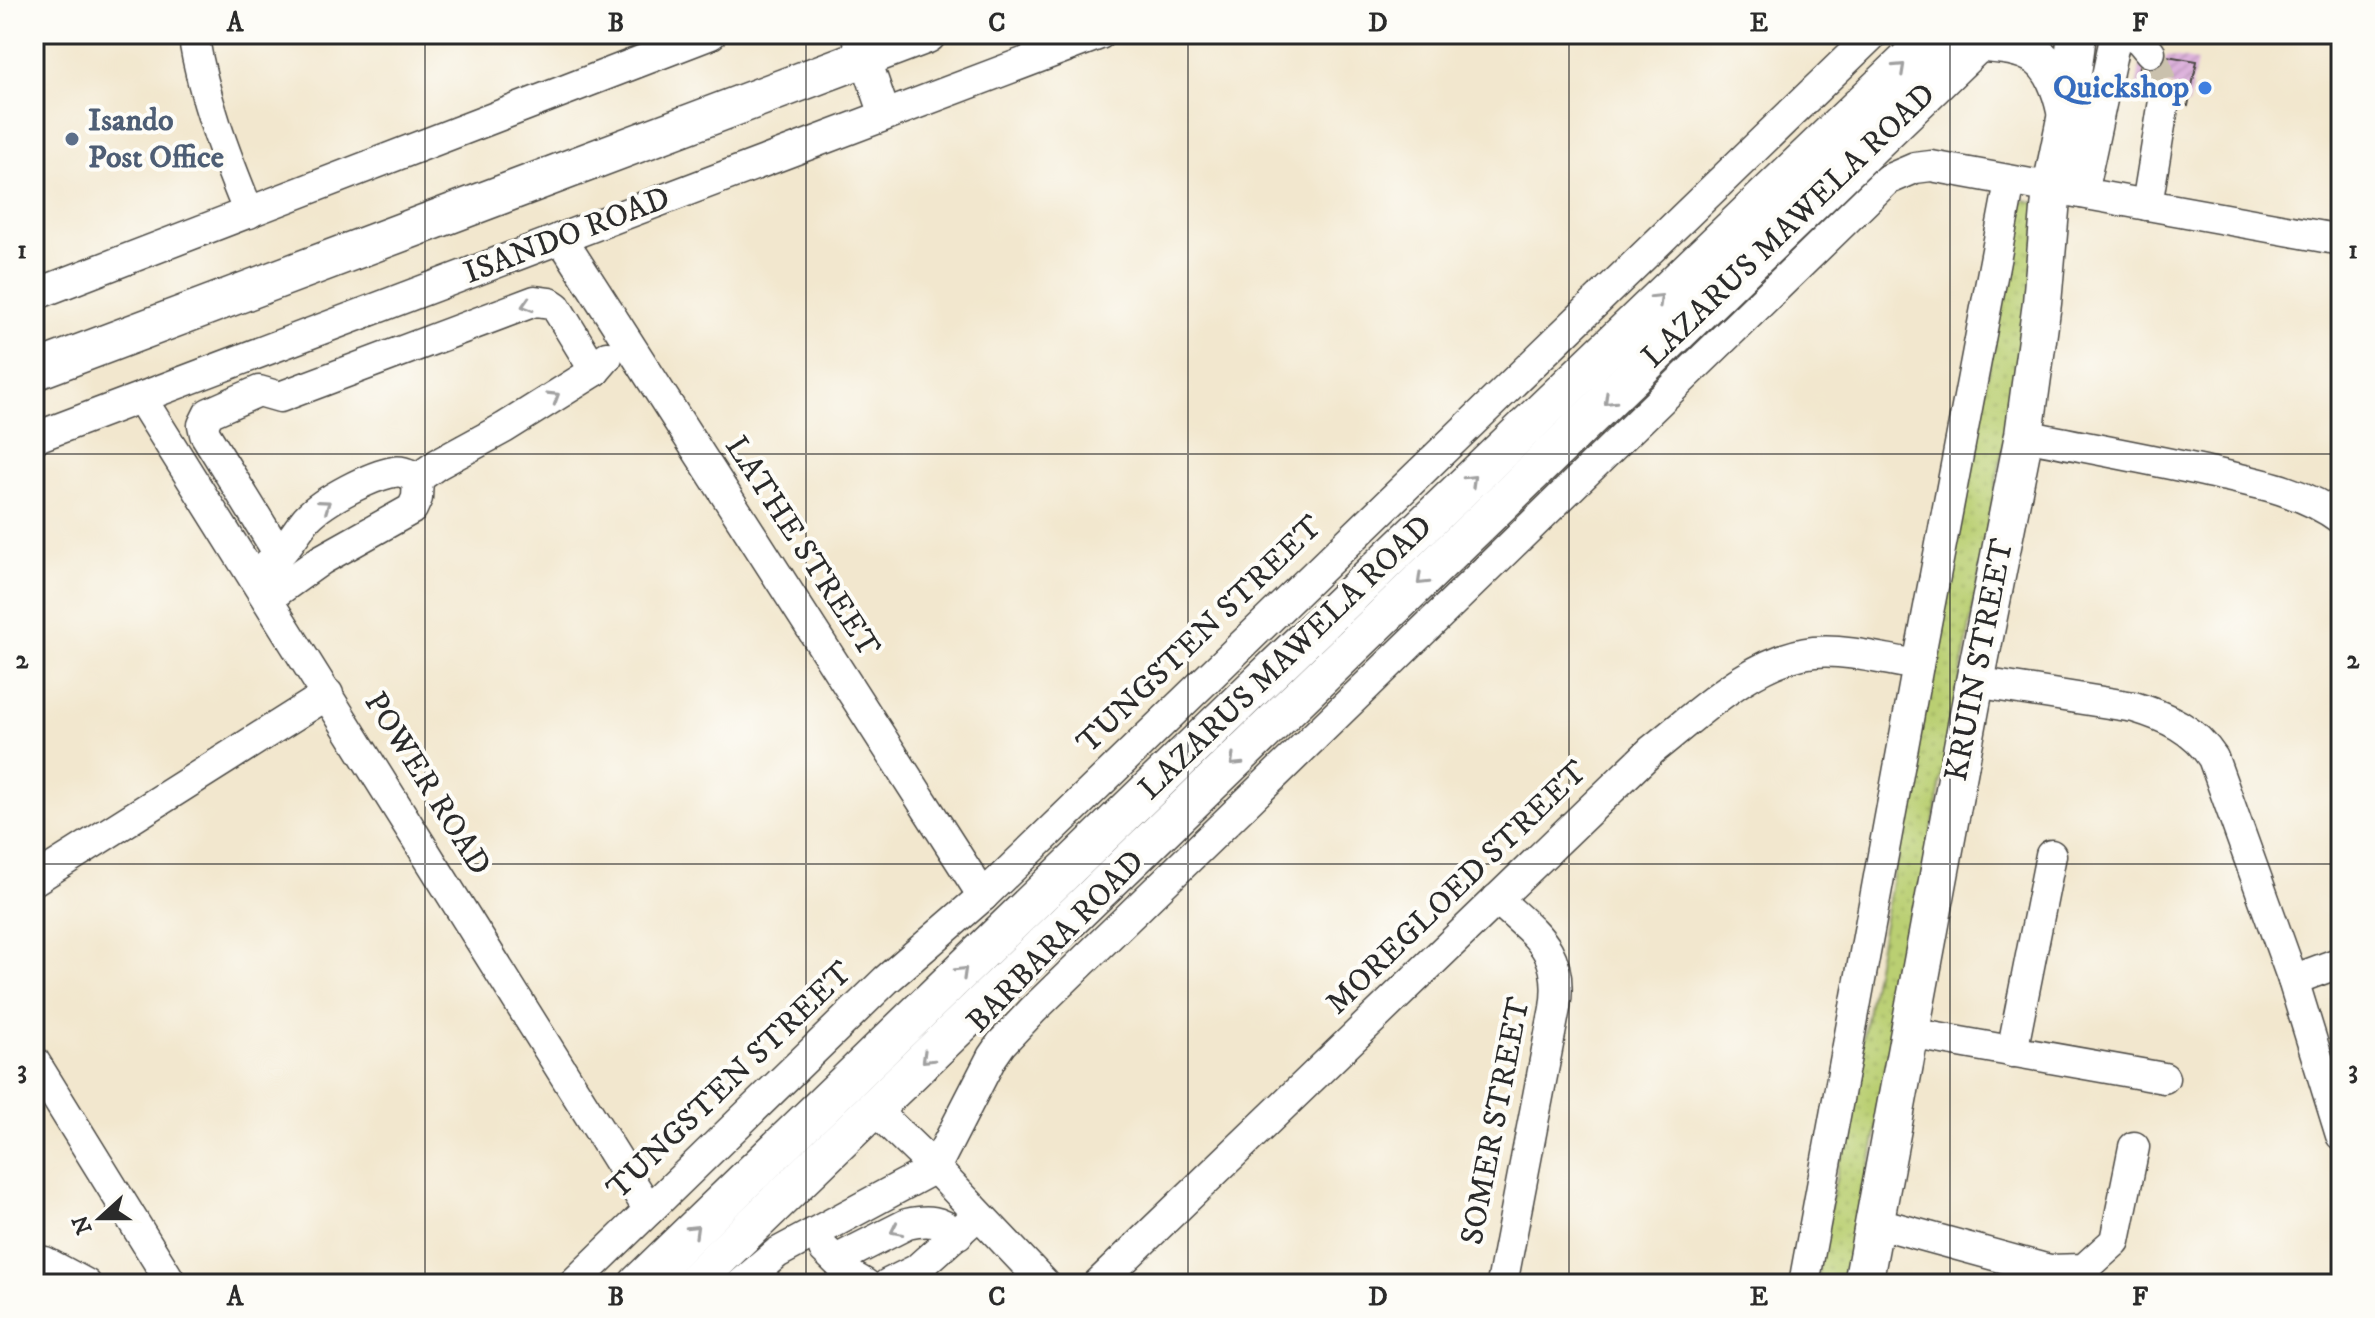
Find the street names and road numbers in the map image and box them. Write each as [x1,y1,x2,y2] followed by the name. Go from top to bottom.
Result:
[1634,75,1944,377] street label: LAZARUS MAWELA ROAD
[458,178,676,294] street label: ISANDO ROAD
[716,429,888,665] street label: LATHE STREET
[1069,507,1331,763] street label: TUNGSTEN STREET
[1131,507,1441,809] street label: LAZARUS MAWELA ROAD
[1937,535,2023,785] street label: KRUIN STREET
[355,685,499,883] street label: POWER ROAD
[1318,753,1596,1023] street label: MOREGLOED STREET
[959,842,1153,1042] street label: BARBARA ROAD
[599,953,861,1209] street label: TUNGSTEN STREET
[1452,994,1540,1248] street label: SOMER STREET

